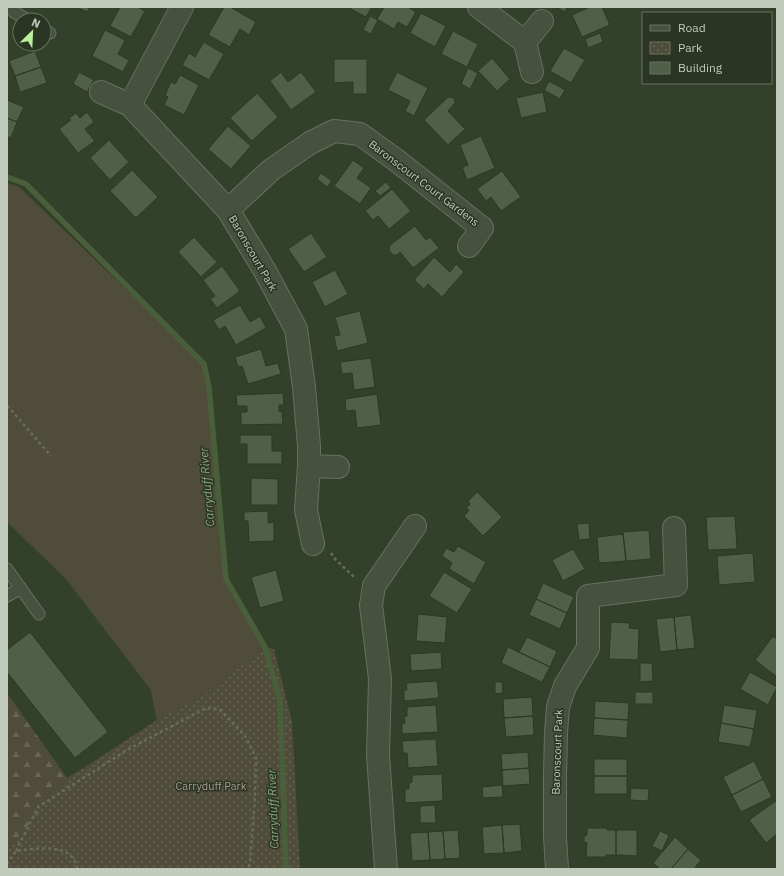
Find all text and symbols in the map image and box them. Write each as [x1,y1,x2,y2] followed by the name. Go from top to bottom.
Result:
[12,12,52,52] north arrow
[642,12,772,84] legend
[30,15,43,31] text: N
[678,20,706,35] text: Road
[678,40,703,55] text: Park
[678,60,723,75] text: Building
[366,137,482,229] street label: Baronscourt Court Gardens
[226,212,281,294] street label: Baronscourt Park
[196,446,217,527] water label: Carryduff River
[549,709,565,795] street label: Baronscourt Park
[264,768,281,849] water label: Carryduff River
[176,779,247,793] park label: Carryduff Park

